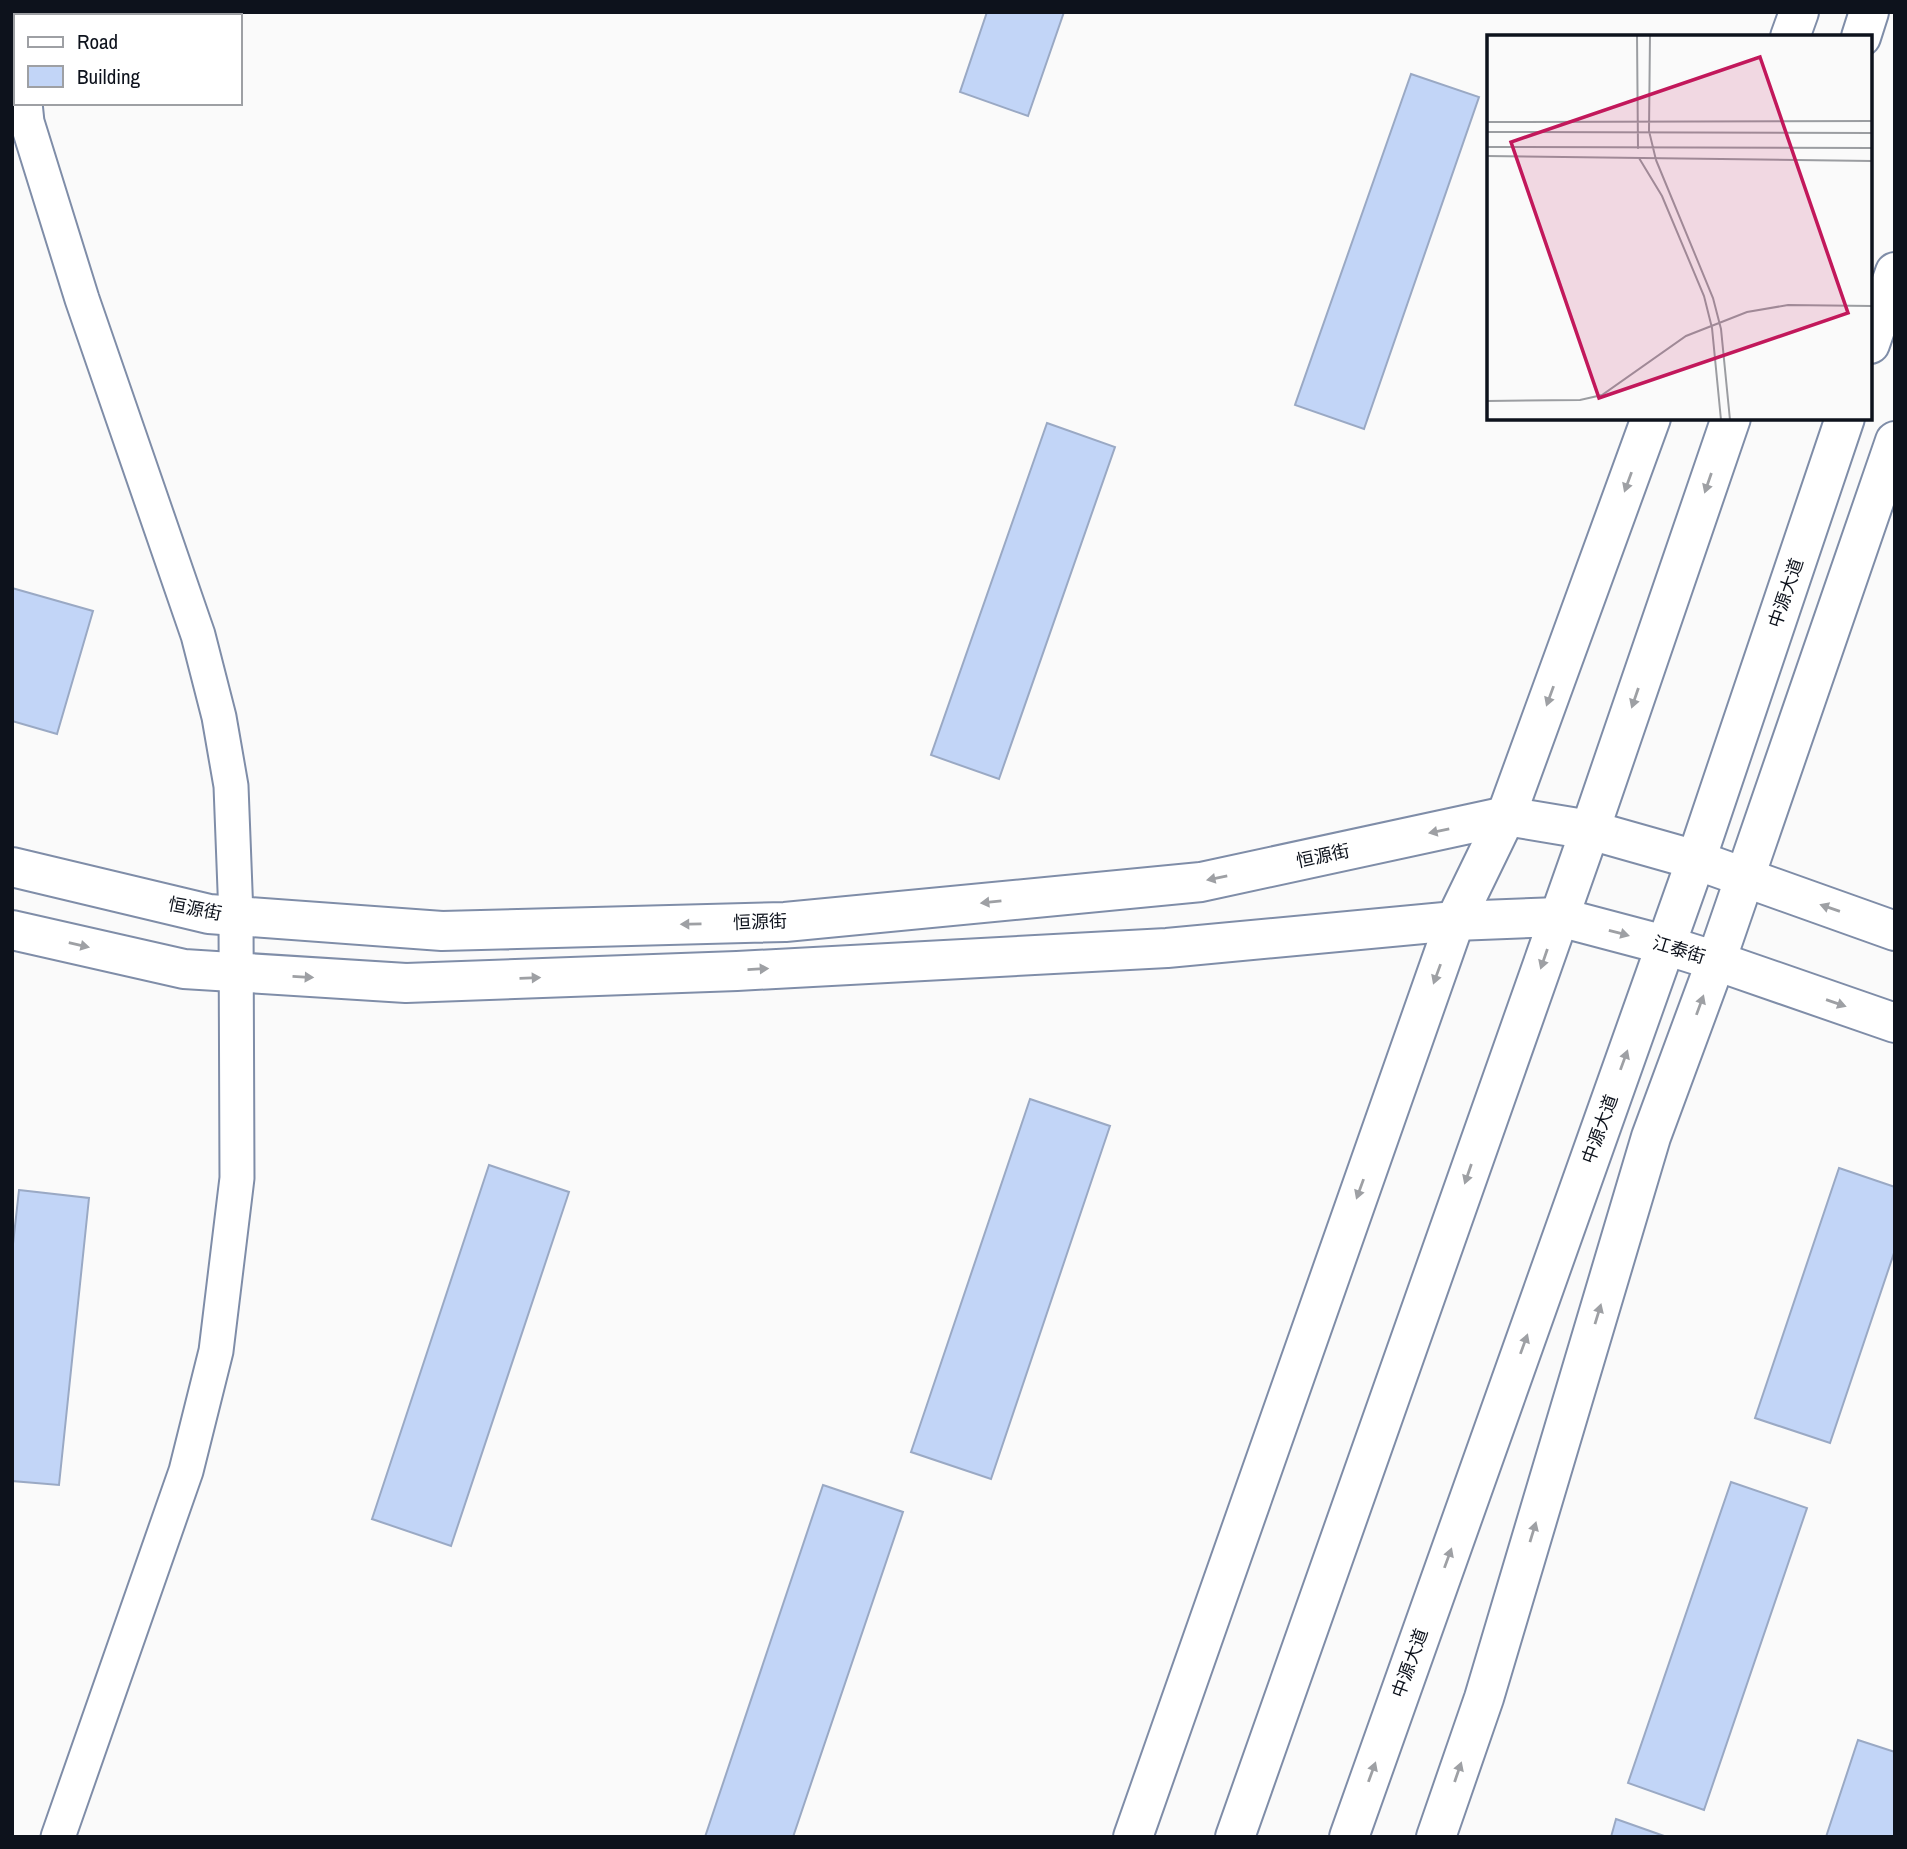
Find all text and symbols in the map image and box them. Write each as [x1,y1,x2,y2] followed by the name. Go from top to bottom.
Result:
[14,14,242,105] legend
[77,27,118,56] text: Road
[1487,35,1872,420] inset map
[77,62,141,91] text: Building
[1622,472,1633,493] one-way arrow
[1703,472,1713,493] one-way arrow
[1762,555,1809,631] street label: 中源大道
[1544,686,1555,707] one-way arrow
[1629,688,1640,709] one-way arrow
[1428,825,1450,836] one-way arrow
[1294,838,1352,873] street label: 恒源街
[1206,873,1228,884] one-way arrow
[166,891,224,926] street label: 恒源街
[980,897,1002,908] one-way arrow
[1820,902,1841,913] one-way arrow
[733,908,787,935] street label: 恒源街
[680,919,702,930] one-way arrow
[1609,928,1630,938] one-way arrow
[1650,930,1709,969] street label: 江泰街
[68,940,90,951] one-way arrow
[1538,949,1549,970] one-way arrow
[747,964,769,975] one-way arrow
[1431,964,1442,985] one-way arrow
[292,971,314,982] one-way arrow
[520,973,542,984] one-way arrow
[1694,994,1705,1015] one-way arrow
[1825,998,1846,1009] one-way arrow
[1619,1049,1630,1070] one-way arrow
[1575,1091,1624,1167] street label: 中源大道
[1462,1163,1473,1184] one-way arrow
[1355,1178,1366,1199] one-way arrow
[1594,1303,1604,1324] one-way arrow
[1519,1333,1530,1354] one-way arrow
[1529,1521,1539,1542] one-way arrow
[1443,1547,1454,1568] one-way arrow
[1385,1625,1434,1701] street label: 中源大道
[1366,1762,1377,1783] one-way arrow
[1453,1762,1464,1783] one-way arrow

